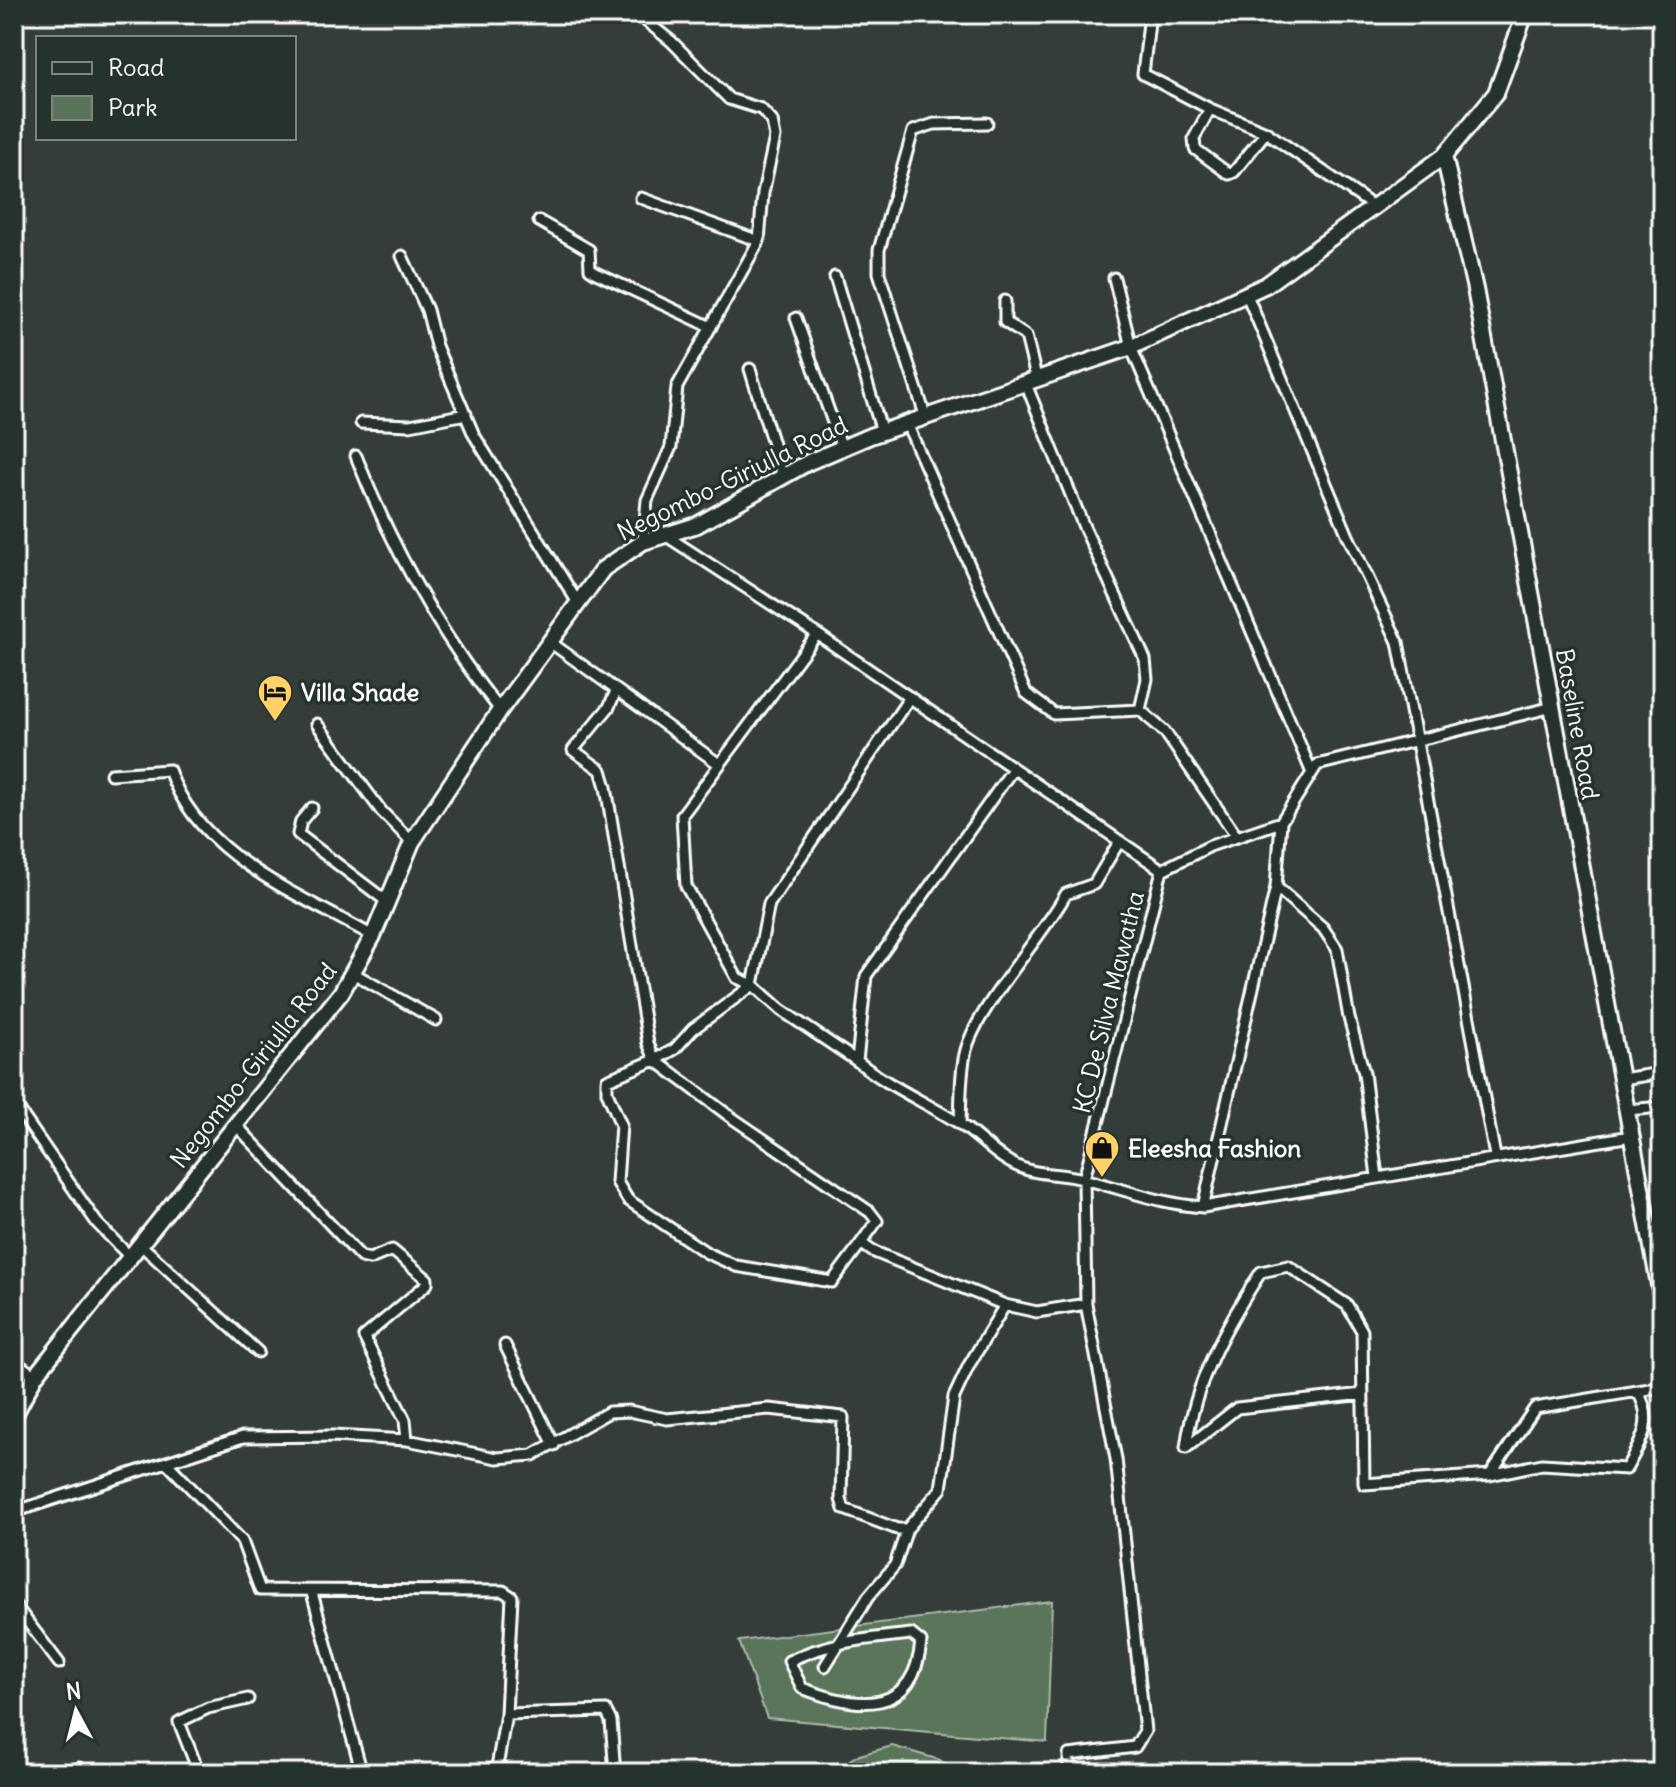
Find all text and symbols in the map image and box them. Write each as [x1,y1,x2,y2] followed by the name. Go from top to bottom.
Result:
[36,36,296,140] legend
[108,52,164,82] text: Road
[108,92,158,122] text: Park
[612,409,852,547] street label: Negombo-Giriulla Road
[1550,646,1606,802] street label: Baseline Road
[256,673,294,723] hotel icon: Villa Shade
[301,677,419,707] place label: Villa Shade
[1066,888,1150,1116] street label: KC De Silva Mawatha
[163,956,343,1174] street label: Negombo-Giriulla Road
[1083,1129,1121,1179] shop icon: Eleesha Fashion
[1128,1133,1301,1163] place label: Eleesha Fashion
[36,1671,116,1751] north arrow
[64,1676,83,1706] text: N

